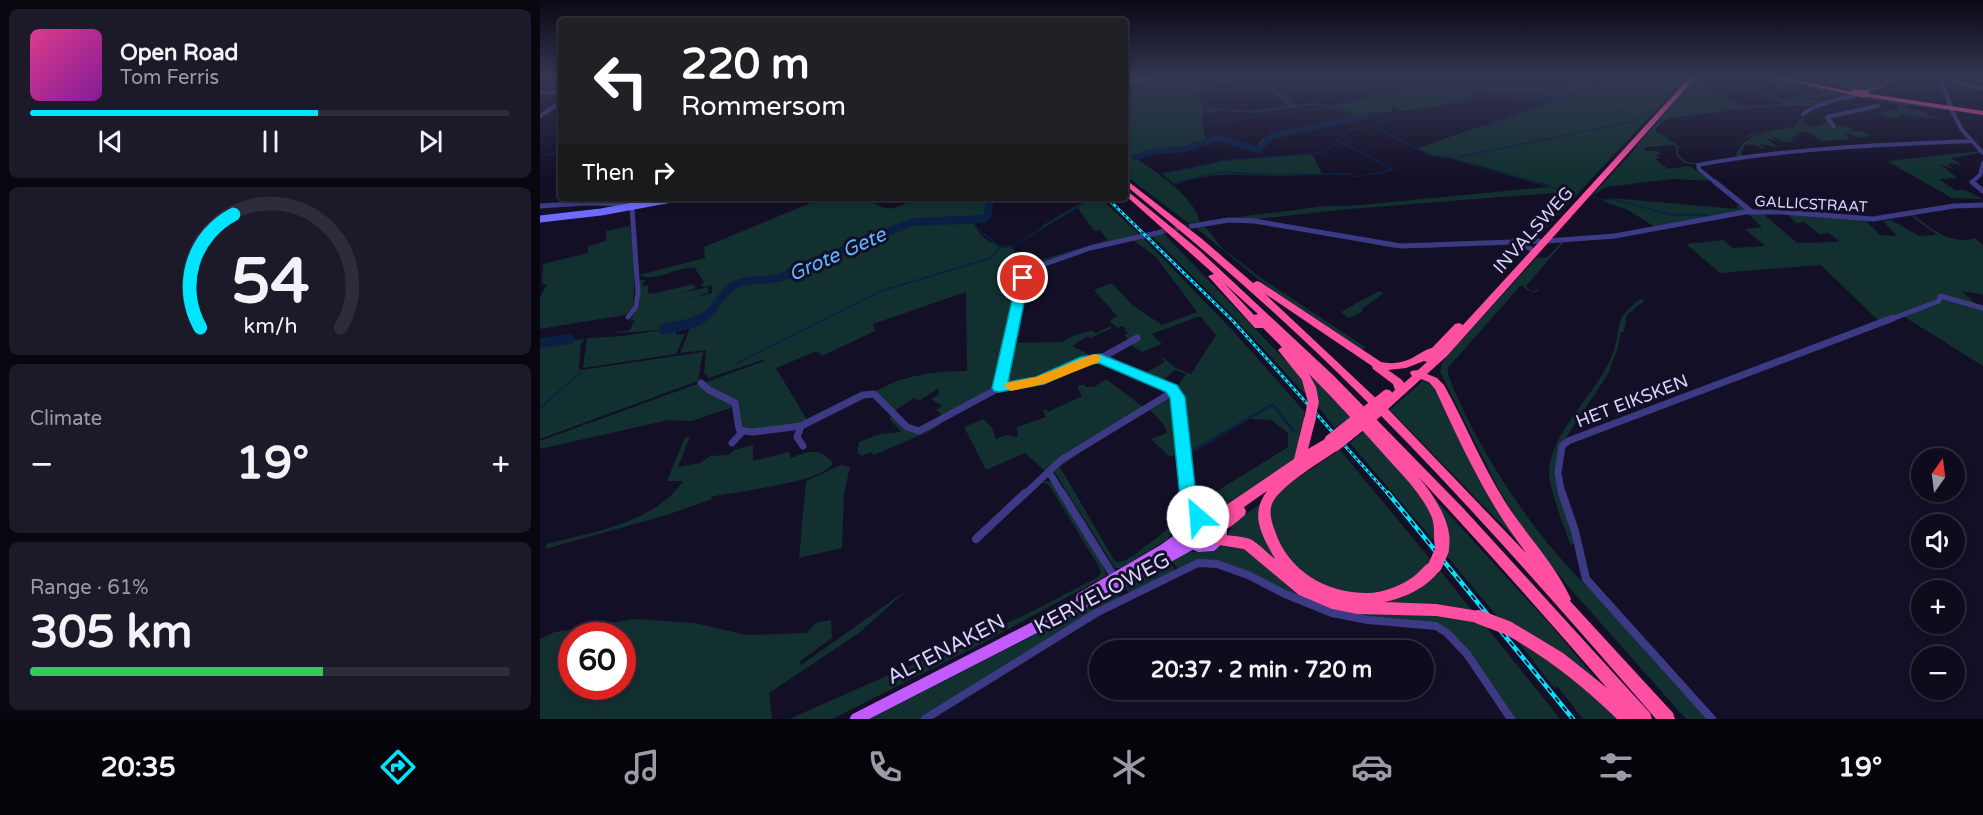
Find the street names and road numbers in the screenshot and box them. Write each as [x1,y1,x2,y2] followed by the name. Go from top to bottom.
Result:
[1488,182,1578,278] street label: INVALSWEG
[1754,192,1868,216] street label: GALLICSTRAAT
[1573,370,1691,432] street label: HET EIKSKEN
[1030,547,1174,640] street label: KERVELOWEG
[883,609,1010,690] street label: ALTENAKEN

